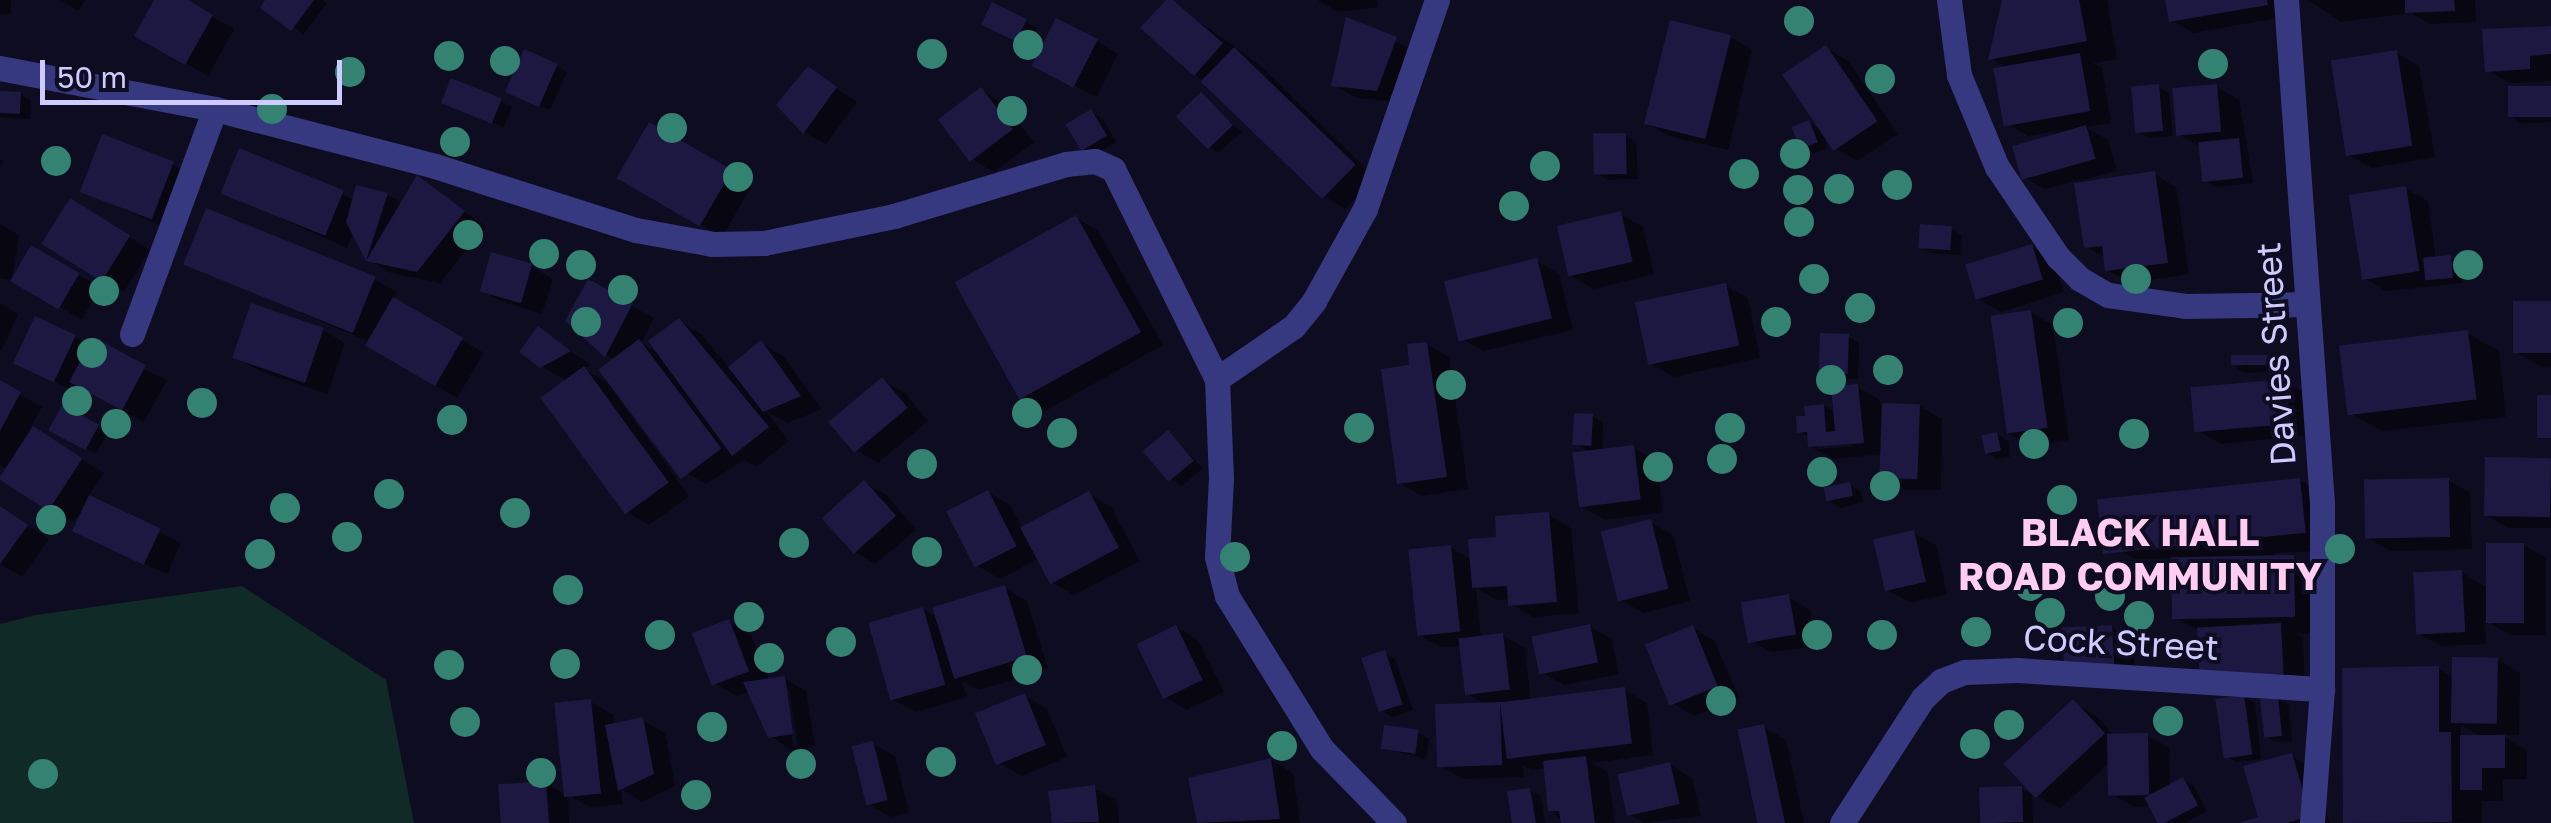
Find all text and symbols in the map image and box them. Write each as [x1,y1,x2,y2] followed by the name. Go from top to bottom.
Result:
[45,40,348,102] scale bar
[57,59,127,95] text: 50 m
[2246,241,2304,467] street label: Davies Street
[1958,509,2322,598] district label: BLACK HALL ROAD COMMUNITY
[2022,616,2220,668] street label: Cock Street

